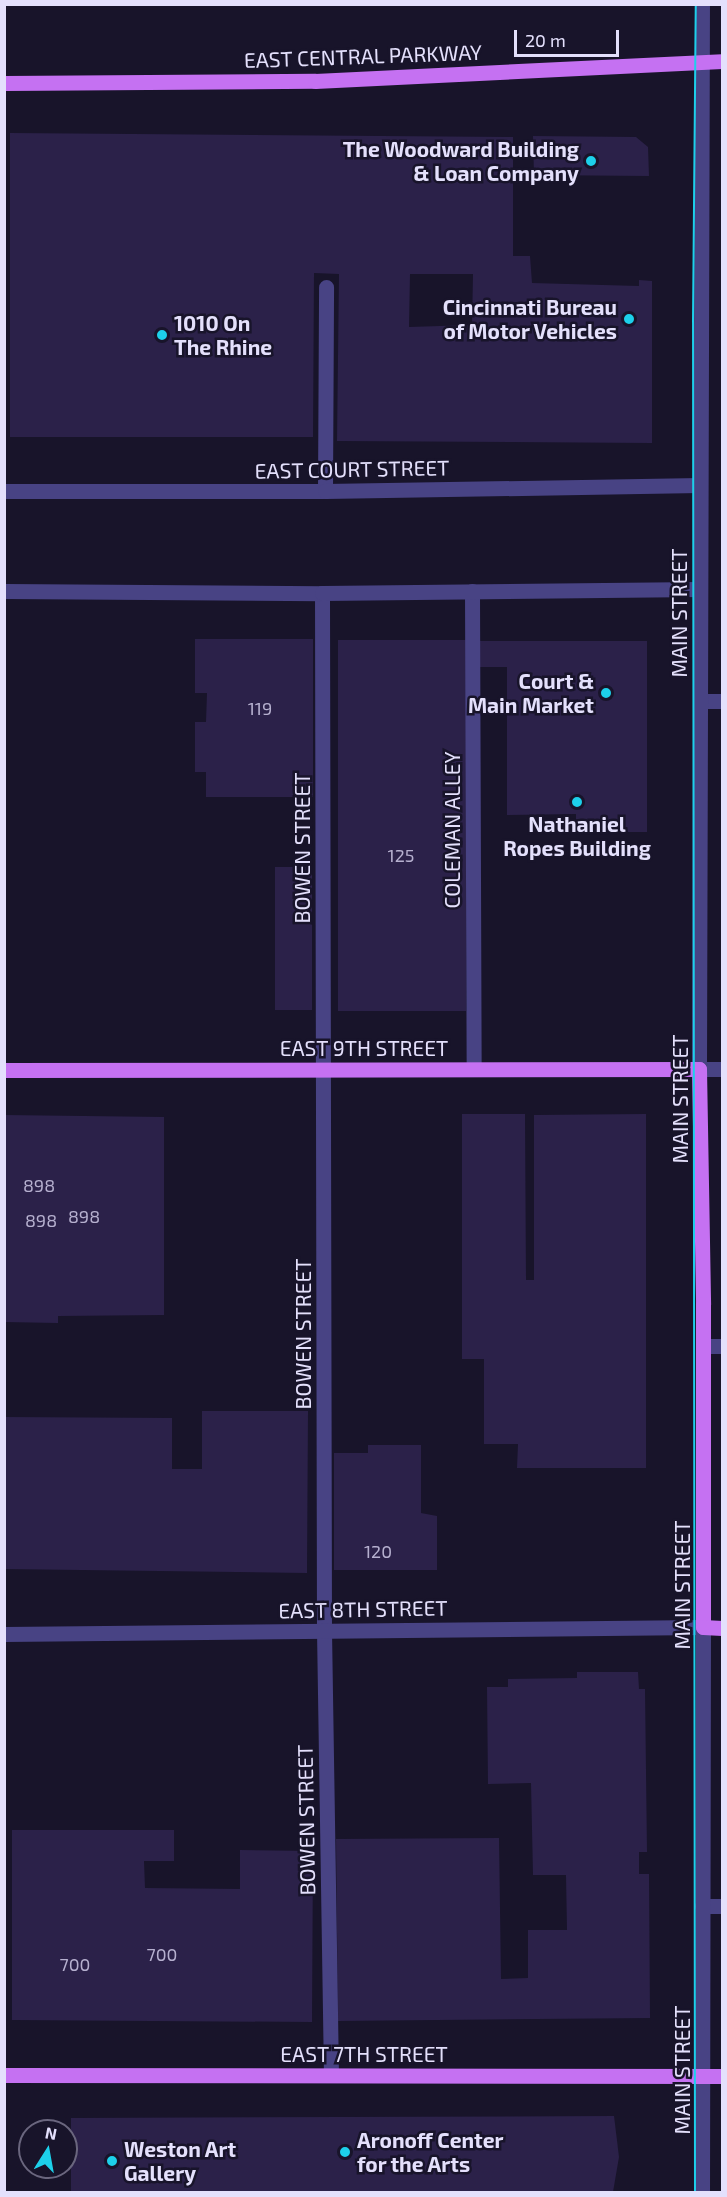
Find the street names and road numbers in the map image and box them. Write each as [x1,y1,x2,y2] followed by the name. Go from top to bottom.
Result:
[243,39,483,73] street label: EAST CENTRAL PARKWAY
[254,455,450,483] street label: EAST COURT STREET
[666,548,692,678] street label: MAIN STREET
[439,751,465,909] street label: COLEMAN ALLEY
[289,773,315,923] street label: BOWEN STREET
[667,1034,693,1164] street label: MAIN STREET
[279,1035,449,1061] street label: EAST 9TH STREET
[290,1259,316,1409] street label: BOWEN STREET
[669,1520,695,1650] street label: MAIN STREET
[278,1595,448,1623] street label: EAST 8TH STREET
[292,1744,320,1896] street label: BOWEN STREET
[669,2005,695,2135] street label: MAIN STREET
[280,2041,448,2067] street label: EAST 7TH STREET

